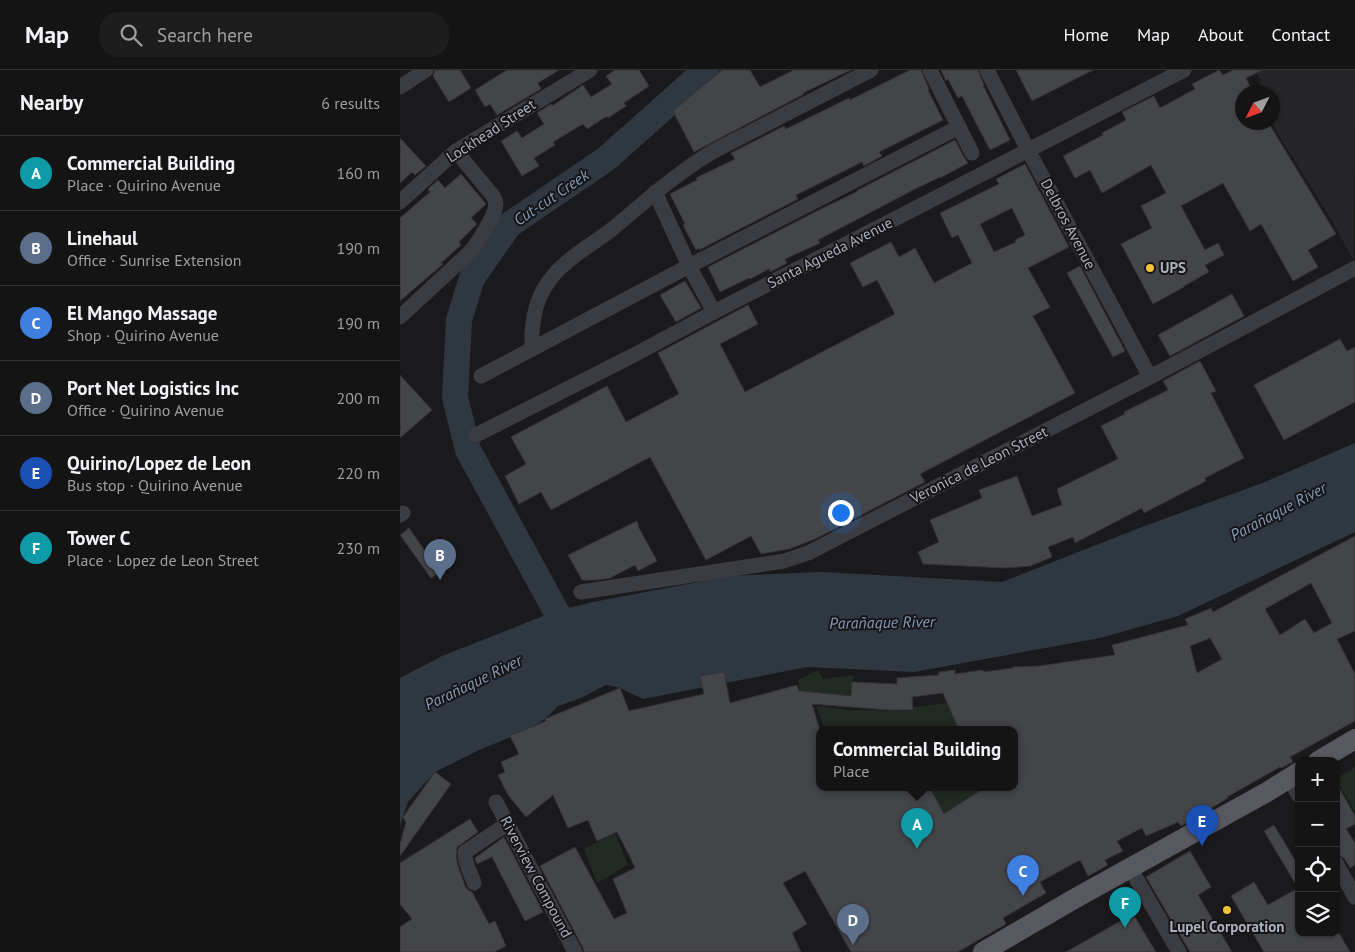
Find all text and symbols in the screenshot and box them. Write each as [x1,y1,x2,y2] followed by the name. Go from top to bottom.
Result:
[99,12,449,57] search box
[25,19,69,50] text: Map
[117,21,145,49] icon: search
[157,23,253,47] text: Search here
[1063,23,1109,46] text: Home
[1137,23,1170,46] text: Map
[1198,23,1244,46] text: About
[1272,23,1330,46] text: Contact
[1235,85,1280,130] north arrow
[20,89,83,116] text: Nearby
[321,93,380,113] text: 6 results
[443,95,539,166] street label: Lockhead Street
[67,151,235,175] text: Commercial Building
[31,163,41,183] text: A
[337,163,380,183] text: 160 m
[510,164,593,229] water label: Cut-cut Creek
[67,175,221,195] text: Place · Quirino Avenue
[1037,175,1100,272] street label: Delbros Avenue
[764,213,896,292] street label: Santa Agueda Avenue
[67,226,137,250] text: Linehaul
[31,238,41,258] text: B
[337,238,380,258] text: 190 m
[67,250,242,270] text: Office · Sunrise Extension
[1160,258,1186,277] place label: UPS
[1144,262,1156,274] marker: UPS
[67,301,217,325] text: El Mango Massage
[32,313,40,333] text: C
[337,313,380,333] text: 190 m
[67,325,219,345] text: Shop · Quirino Avenue
[67,376,239,400] text: Port Net Logistics Inc
[31,388,41,408] text: D
[337,388,380,408] text: 200 m
[67,400,224,420] text: Office · Quirino Avenue
[906,422,1051,508] street label: Veronica de Leon Street
[67,451,251,475] text: Quirino/Lopez de Leon
[32,463,40,483] text: E
[337,463,380,483] text: 220 m
[67,475,243,495] text: Bus stop · Quirino Avenue
[1227,476,1331,545] water label: Parañaque River
[828,500,854,526] your location
[67,526,130,550] text: Tower C
[32,538,40,558] text: F
[337,538,380,558] text: 230 m
[424,539,456,580] pin: B
[67,550,259,570] text: Place · Lopez de Leon Street
[829,611,937,633] water label: Parañaque River
[421,649,527,714] water label: Parañaque River
[816,726,1018,791] popup
[833,737,1001,761] text: Commercial Building
[1295,757,1340,937] map controls
[1295,757,1340,802] button: +
[833,761,869,781] text: Place
[1295,802,1340,847] button: −
[1186,805,1218,846] pin: E
[901,808,933,849] pin: A
[496,813,576,941] street label: Riverview Compound
[1295,847,1340,892] button: locate
[1007,855,1039,896] pin: C
[1109,887,1141,928] pin: F
[1295,892,1340,937] button: layers
[837,904,869,945] pin: D
[1221,904,1233,916] marker: Lupel Corporation
[1169,917,1285,936] place label: Lupel Corporation

